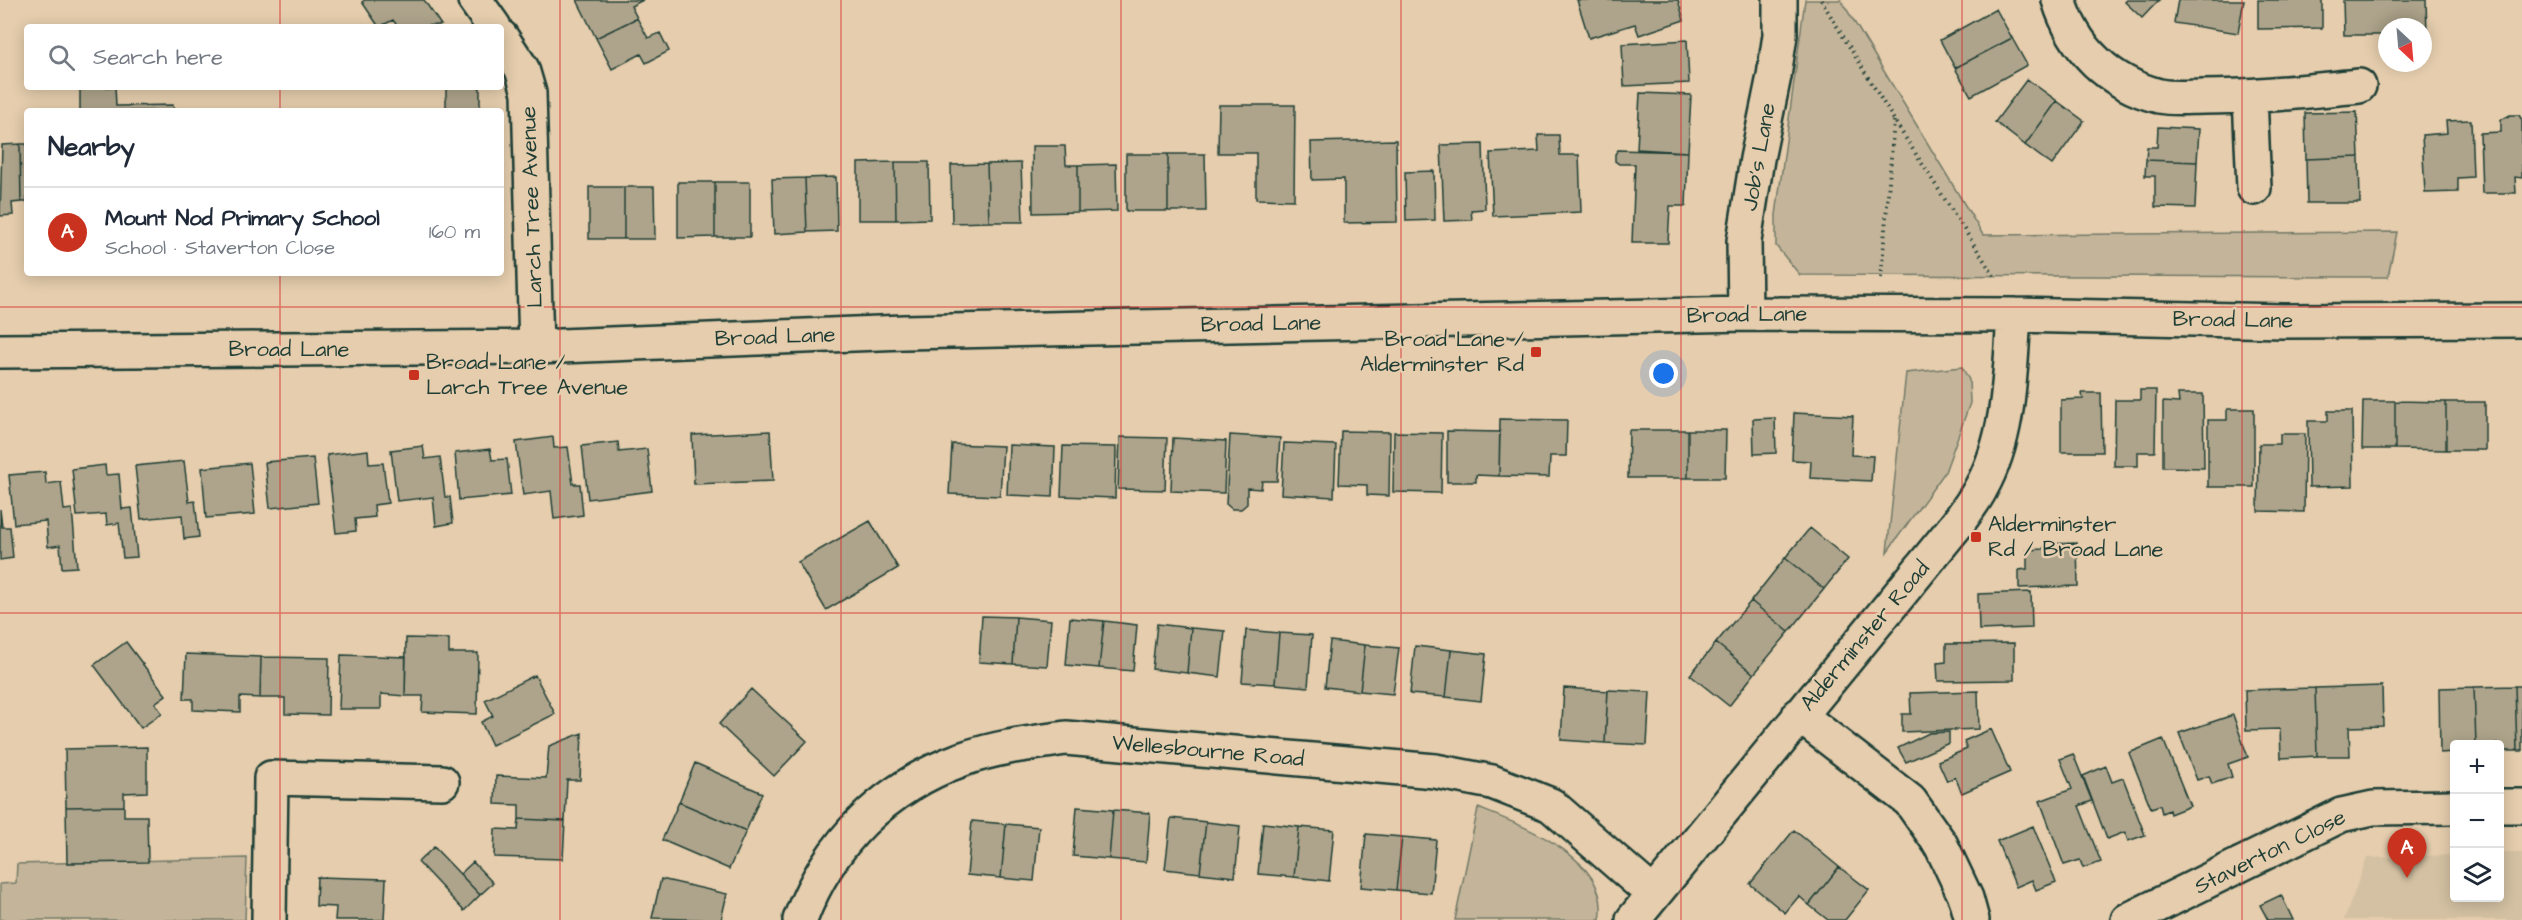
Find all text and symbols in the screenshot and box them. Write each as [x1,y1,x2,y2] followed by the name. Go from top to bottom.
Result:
[2378,18,2432,72] north arrow
[24,24,504,90] search box
[45,41,78,74] icon: search
[93,42,223,73] text: Search here
[1734,100,1784,213] street label: Job's Lane
[513,105,551,309] street label: Larch Tree Avenue
[48,129,135,165] text: Nearby
[105,203,380,234] text: Mount Nod Primary School
[61,218,74,246] text: A
[429,218,480,246] text: 160 m
[105,234,335,262] text: School · Staverton Close
[1686,298,1808,332] street label: Broad Lane
[2172,303,2294,337] street label: Broad Lane
[1200,307,1322,341] street label: Broad Lane
[714,319,836,355] street label: Broad Lane
[1360,324,1524,380] place label: Broad Lane / Alderminster Rd
[229,334,349,365] street label: Broad Lane
[1529,345,1543,359] marker: Broad Lane / Alderminster Rd
[426,347,628,403] place label: Broad Lane / Larch Tree Avenue
[1649,359,1678,388] your location
[407,368,421,382] marker: Broad Lane / Larch Tree Avenue
[1988,509,2163,565] place label: Alderminster Rd / Broad Lane
[1969,530,1983,544] marker: Alderminster Rd / Broad Lane
[1793,554,1937,718] street label: Alderminster Road
[1111,727,1305,775] street label: Wellesbourne Road
[2450,740,2504,902] map controls
[2450,740,2504,794] button: +
[2450,794,2504,848] button: −
[2189,802,2351,902] street label: Staverton Close
[2388,828,2426,878] pin: A
[2450,848,2504,902] button: layers

